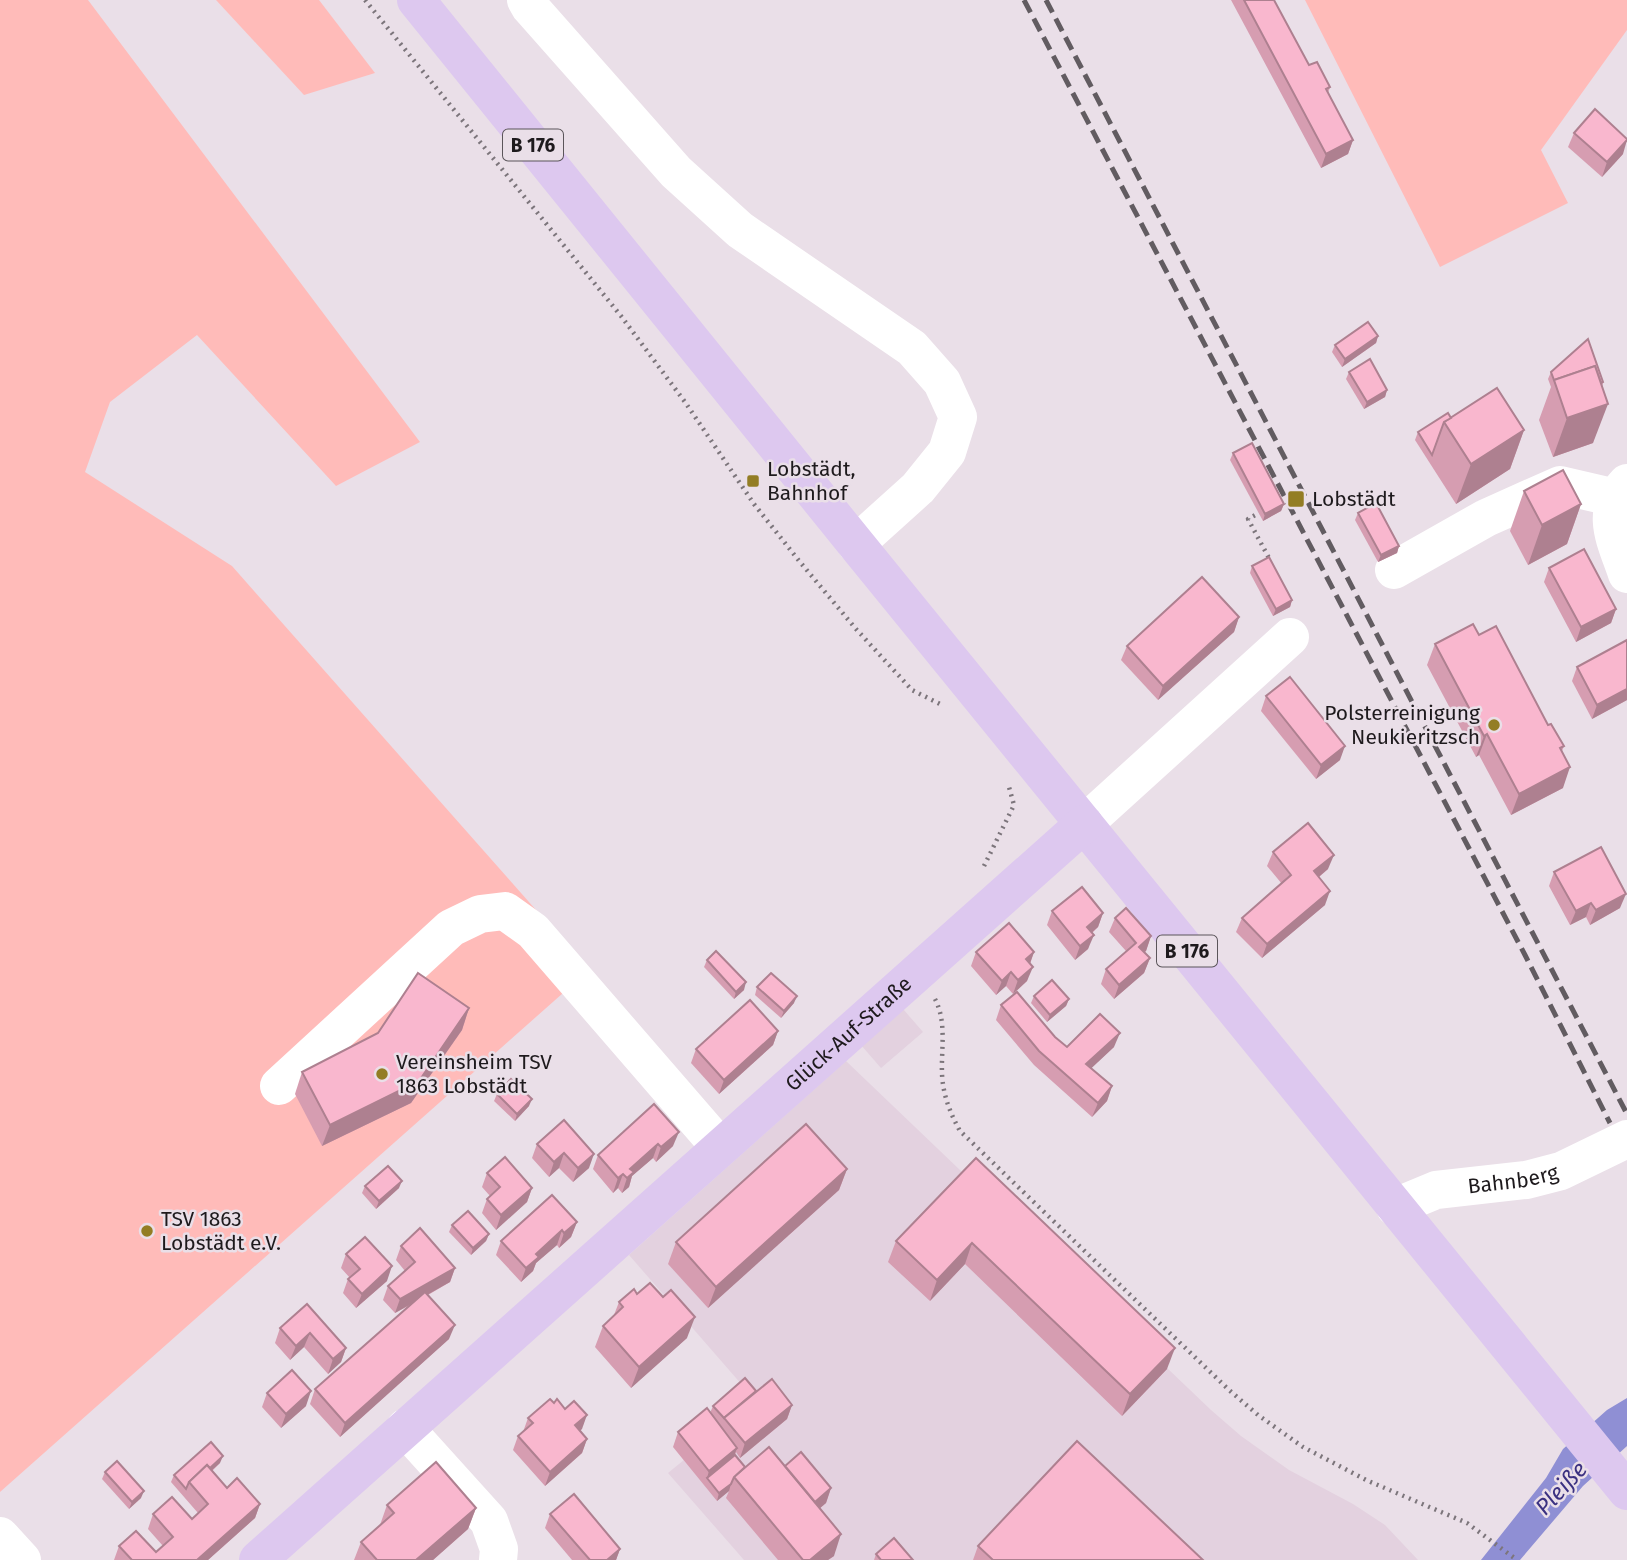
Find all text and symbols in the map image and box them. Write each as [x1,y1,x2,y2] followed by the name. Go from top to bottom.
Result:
[503,130,563,160] road number: B 176
[767,456,856,506] place label: Lobstädt, Bahnhof
[745,473,761,489] marker: Lobstädt, Bahnhof
[1312,486,1396,512] place label: Lobstädt
[1286,489,1306,509] marker: Lobstädt
[1324,700,1480,750] place label: Polsterreinigung Neukieritzsch
[1486,717,1502,733] marker: Polsterreinigung Neukieritzsch
[1157,936,1217,967] road number: B 176
[780,971,917,1097] street label: Glück-Auf-Straße
[396,1049,552,1099] place label: Vereinsheim TSV 1863 Lobstädt
[374,1066,390,1082] marker: Vereinsheim TSV 1863 Lobstädt
[1466,1159,1561,1199] street label: Bahnberg
[161,1206,281,1256] place label: TSV 1863 Lobstädt e.V.
[139,1223,155,1239] marker: TSV 1863 Lobstädt e.V.
[1529,1455,1593,1521] water label: Pleiße

